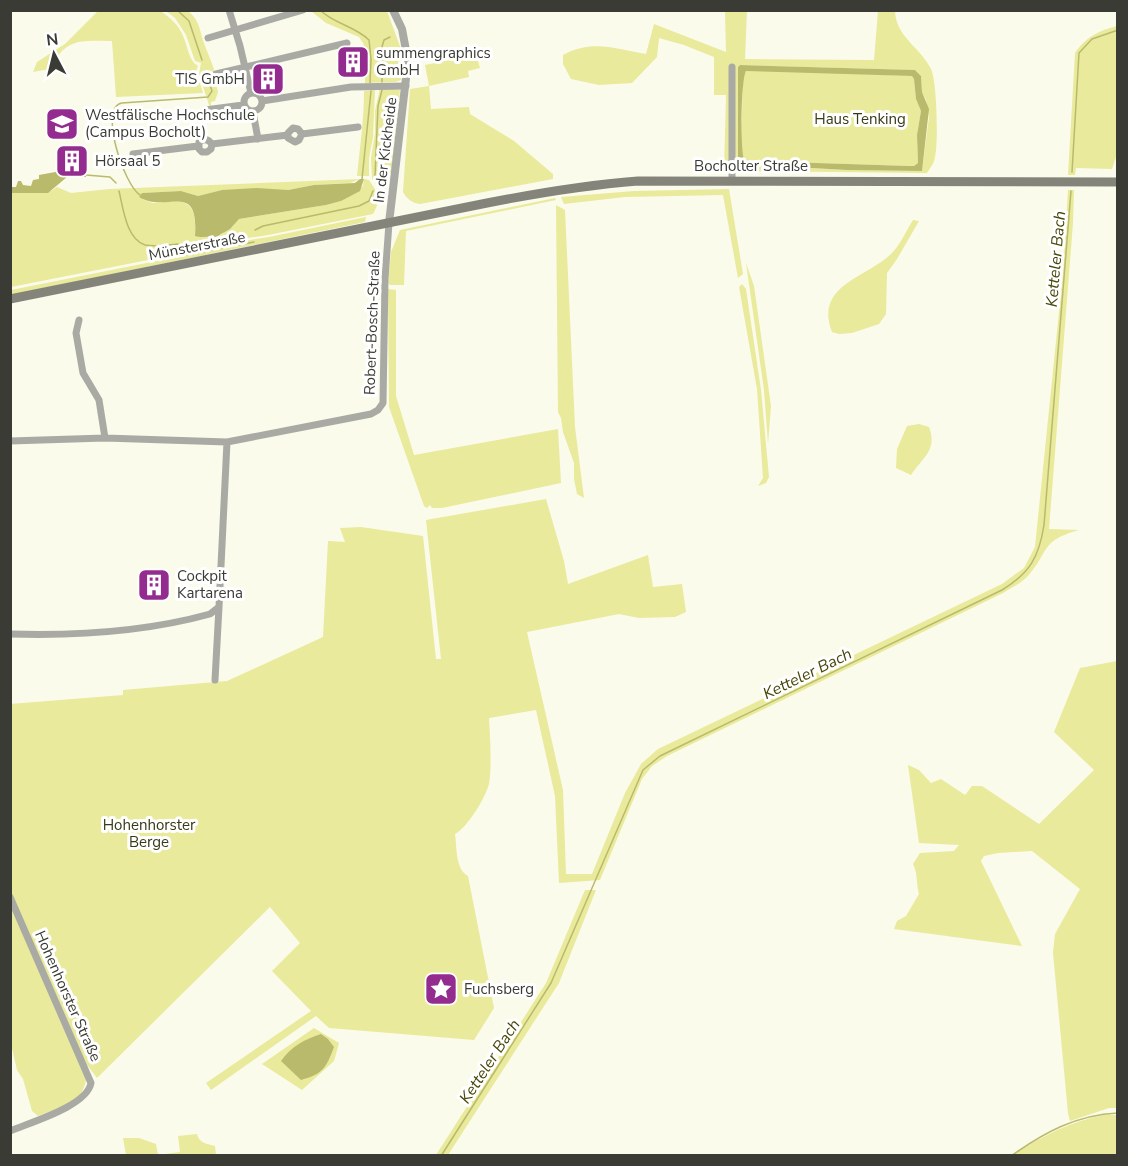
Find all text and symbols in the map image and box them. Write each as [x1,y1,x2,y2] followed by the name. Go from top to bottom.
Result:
[24,24,84,84] north arrow
[45,28,60,52] text: N
[376,43,491,80] place label: summengraphics GmbH
[335,44,371,80] building icon: summengraphics GmbH
[250,61,286,97] building icon: TIS GmbH
[175,69,245,89] place label: TIS GmbH
[369,96,401,204] street label: In der Kickheide
[85,105,255,142] place label: Westfälische Hochschule (Campus Bocholt)
[44,106,80,142] school or university icon: Westfälische Hochschule (Campus Bocholt)
[814,109,906,129] park label: Haus Tenking
[54,143,90,179] building icon: Hörsaal 5
[95,151,160,171] place label: Hörsaal 5
[694,156,808,176] street label: Bocholter Straße
[1041,210,1071,308] water label: Ketteler Bach
[147,227,247,265] street label: Münsterstraße
[359,251,385,395] street label: Robert-Bosch-Straße
[177,566,243,603] place label: Cockpit Kartarena
[136,567,172,603] building icon: Cockpit Kartarena
[759,643,856,705] water label: Ketteler Bach
[103,815,196,852] park label: Hohenhorster Berge
[30,927,106,1065] street label: Hohenhorster Straße
[423,971,459,1007] place icon: Fuchsberg
[464,979,534,999] place label: Fuchsberg
[454,1015,525,1108] water label: Ketteler Bach

